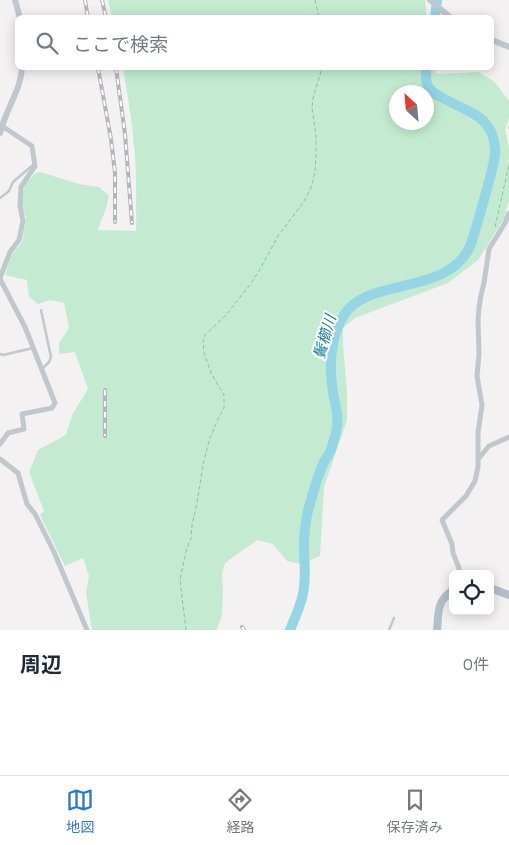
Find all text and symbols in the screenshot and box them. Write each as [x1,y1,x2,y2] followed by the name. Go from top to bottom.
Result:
[15,15,494,70] search box
[33,29,61,57] icon: search
[73,32,168,57] text: ここで検索
[389,85,434,130] north arrow
[309,311,340,361] water label: 鬢櫛川
[449,570,494,615] map controls
[449,570,494,615] button: locate
[20,651,62,678] text: 周辺
[463,654,489,675] text: 0件
[66,786,94,836] tab: 地図
[226,786,254,836] tab: 経路
[387,786,443,836] tab: 保存済み

